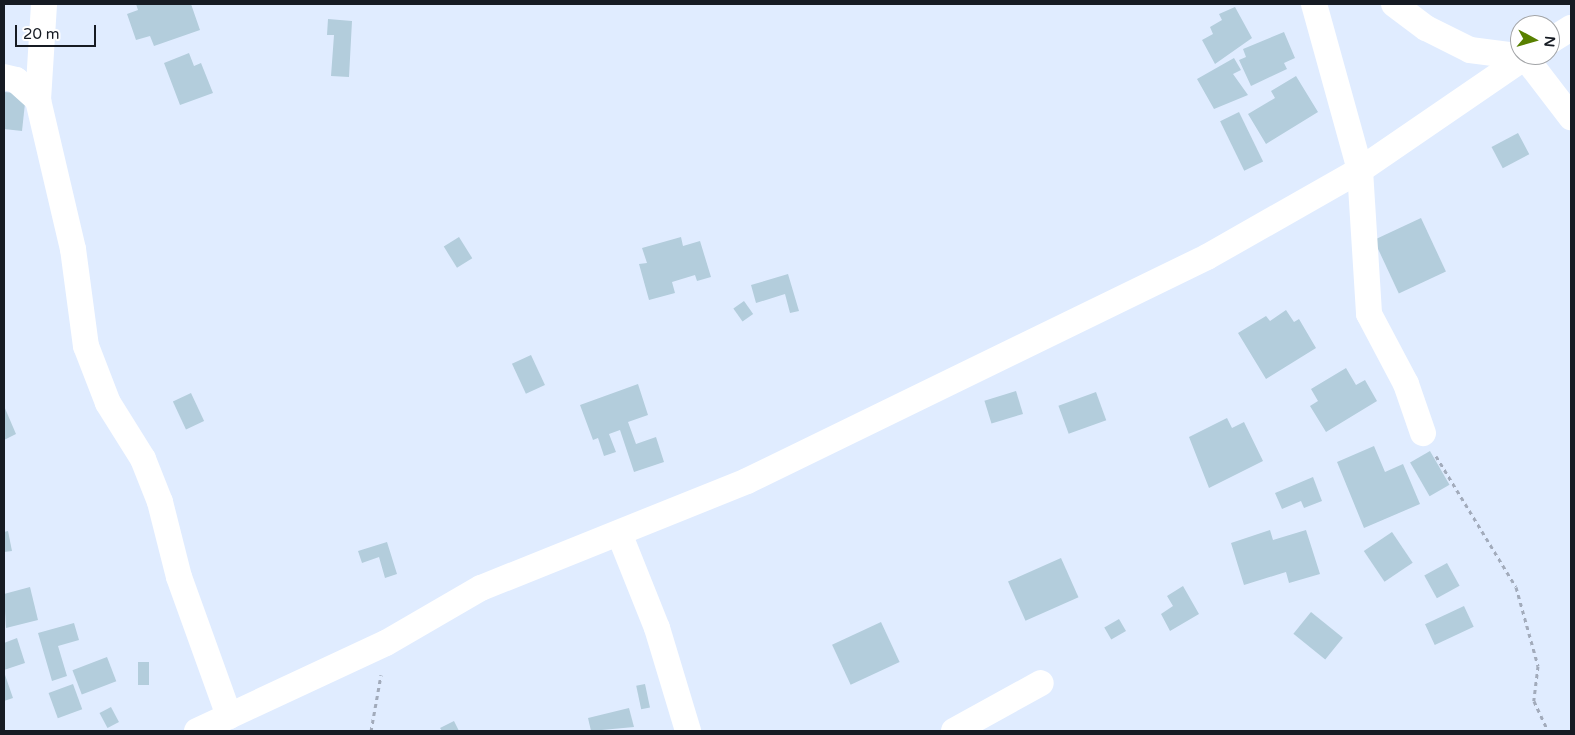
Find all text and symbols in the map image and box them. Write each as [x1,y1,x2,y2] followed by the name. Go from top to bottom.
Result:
[18,15,99,47] scale bar
[1510,15,1560,65] north arrow
[23,25,60,43] text: 20 m
[1540,35,1558,48] text: N

